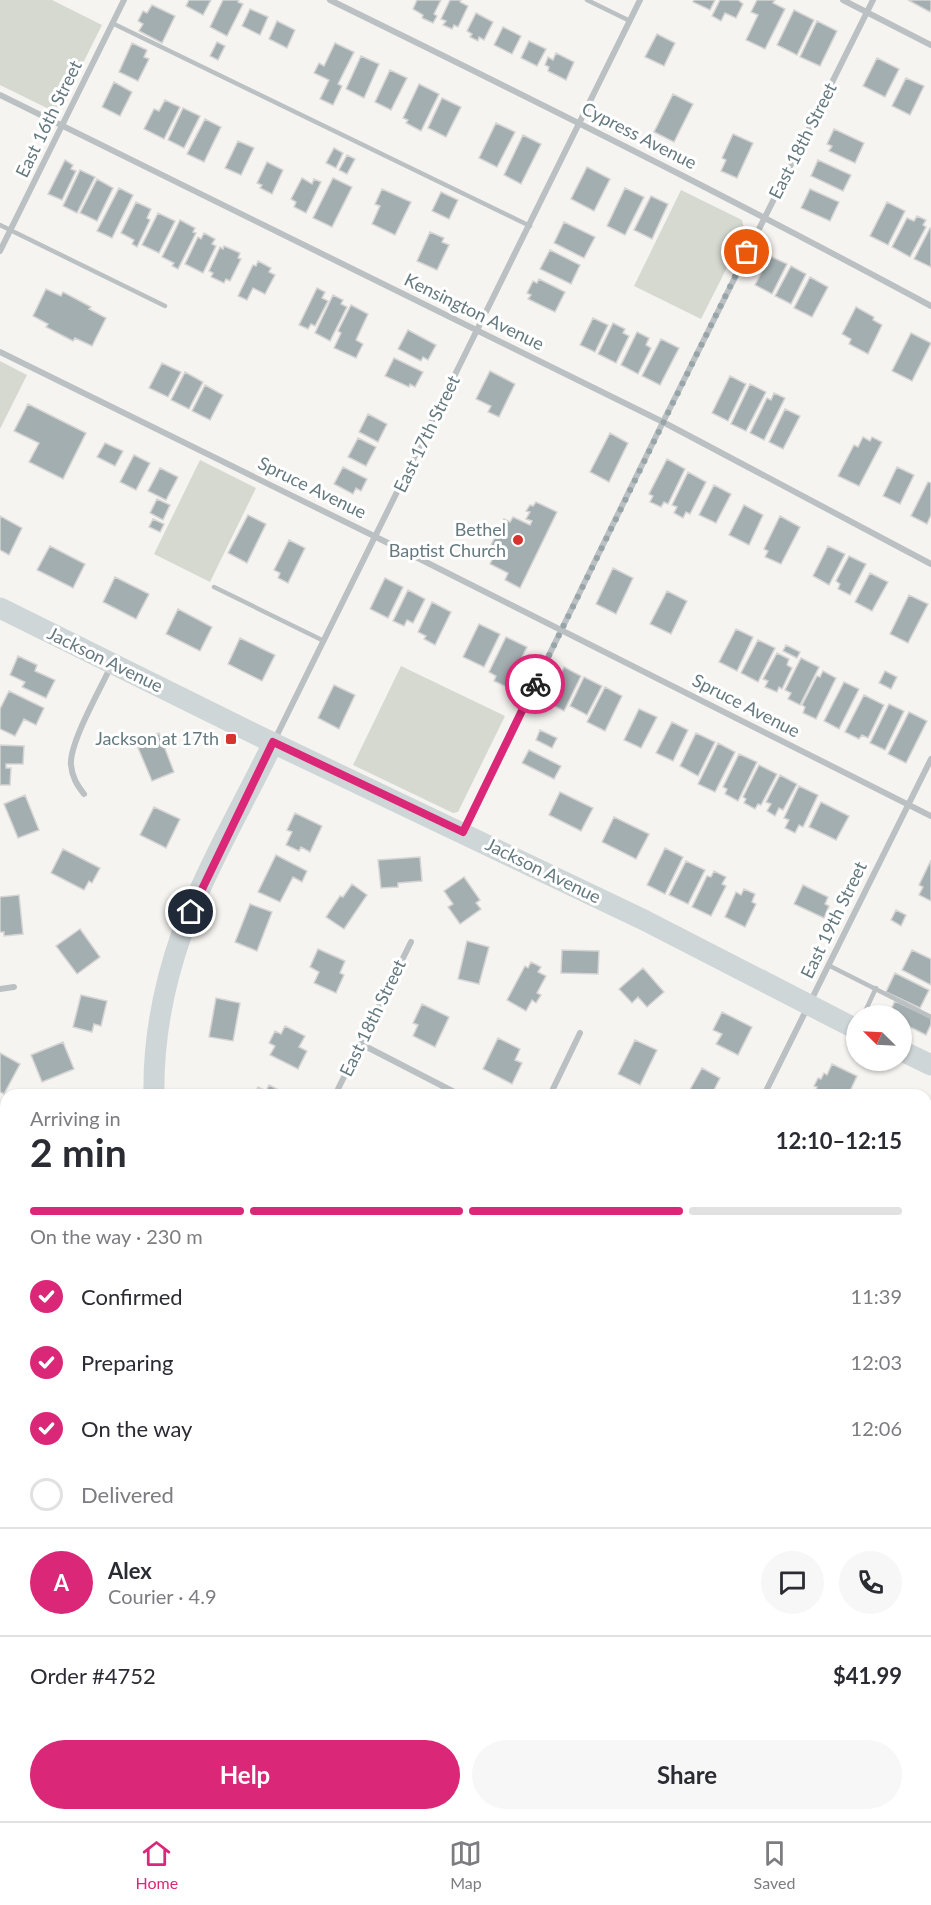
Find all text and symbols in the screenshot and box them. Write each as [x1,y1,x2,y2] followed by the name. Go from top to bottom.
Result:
[10,56,86,181] street label: East 16th Street
[763,78,841,202] street label: East 18th Street
[578,97,701,174] street label: Cypress Avenue
[721,226,772,277] pin
[730,235,763,268] icon: bag
[401,268,548,354] street label: Kensington Avenue
[388,371,464,496] street label: East 17th Street
[255,451,370,523] street label: Spruce Avenue
[389,518,506,561] place label: Bethel Baptist Church
[511,533,525,547] marker: Bethel Baptist Church
[44,622,167,697] street label: Jackson Avenue
[505,654,565,714] courier
[519,668,552,701] icon: bike
[689,669,804,742] street label: Spruce Avenue
[95,727,219,749] place label: Jackson at 17th
[224,732,238,746] marker: Jackson at 17th
[482,833,605,908] street label: Jackson Avenue
[795,857,871,982] street label: East 19th Street
[165,886,216,937] pin
[174,895,207,928] icon: home
[334,955,410,1080] street label: East 18th Street
[846,1005,912,1071] north arrow
[846,1005,912,1071] map controls
[30,1106,121,1130] text: Arriving in
[776,1127,902,1154] text: 12:10–12:15
[30,1129,127,1175] text: 2 min
[30,1224,203,1248] text: On the way · 230 m
[30,1280,63,1313] icon: check
[81,1283,183,1310] text: Confirmed
[851,1284,902,1308] text: 11:39
[30,1346,63,1379] icon: check
[81,1349,173,1376] text: Preparing
[851,1350,902,1374] text: 12:03
[30,1412,63,1445] icon: check
[81,1415,192,1442] text: On the way
[851,1416,902,1440] text: 12:06
[81,1481,174,1508] text: Delivered
[761,1551,824,1614] button: chat
[839,1551,902,1614] button: phone
[108,1557,152,1584] text: Alex
[54,1569,69,1596] text: A
[108,1584,217,1608] text: Courier · 4.9
[30,1662,156,1689] text: Order #4752
[833,1662,902,1689] text: $41.99
[30,1740,460,1809] button: Help
[472,1740,902,1809] button: Share
[136,1837,178,1892] tab: Home
[449,1837,482,1892] tab: Map
[754,1837,795,1892] tab: Saved

